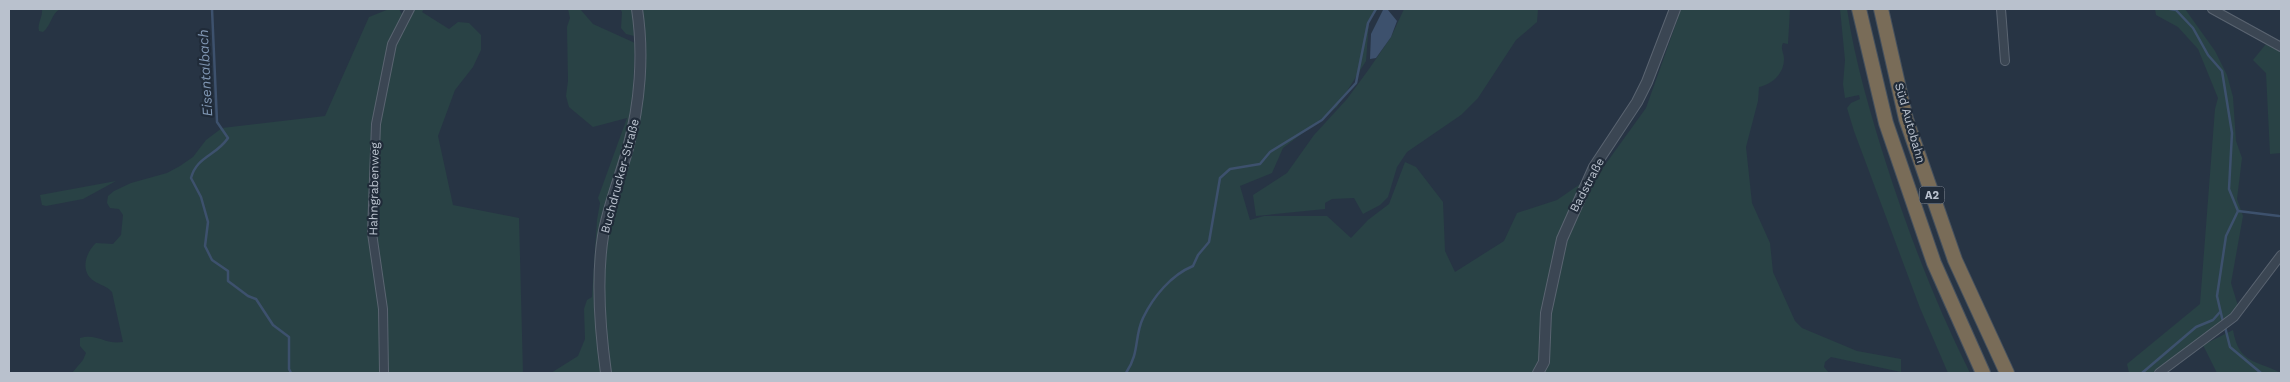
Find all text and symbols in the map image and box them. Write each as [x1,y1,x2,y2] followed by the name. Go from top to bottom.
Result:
[195,29,215,117] water label: Eisentalbach
[1892,81,1928,165] street label: Süd Autobahn
[598,117,642,235] street label: Buchdrucker-Straße
[366,142,382,236] street label: Hahngrabenweg
[1567,155,1607,214] street label: Badstraße
[1920,186,1944,204] road number: A2

